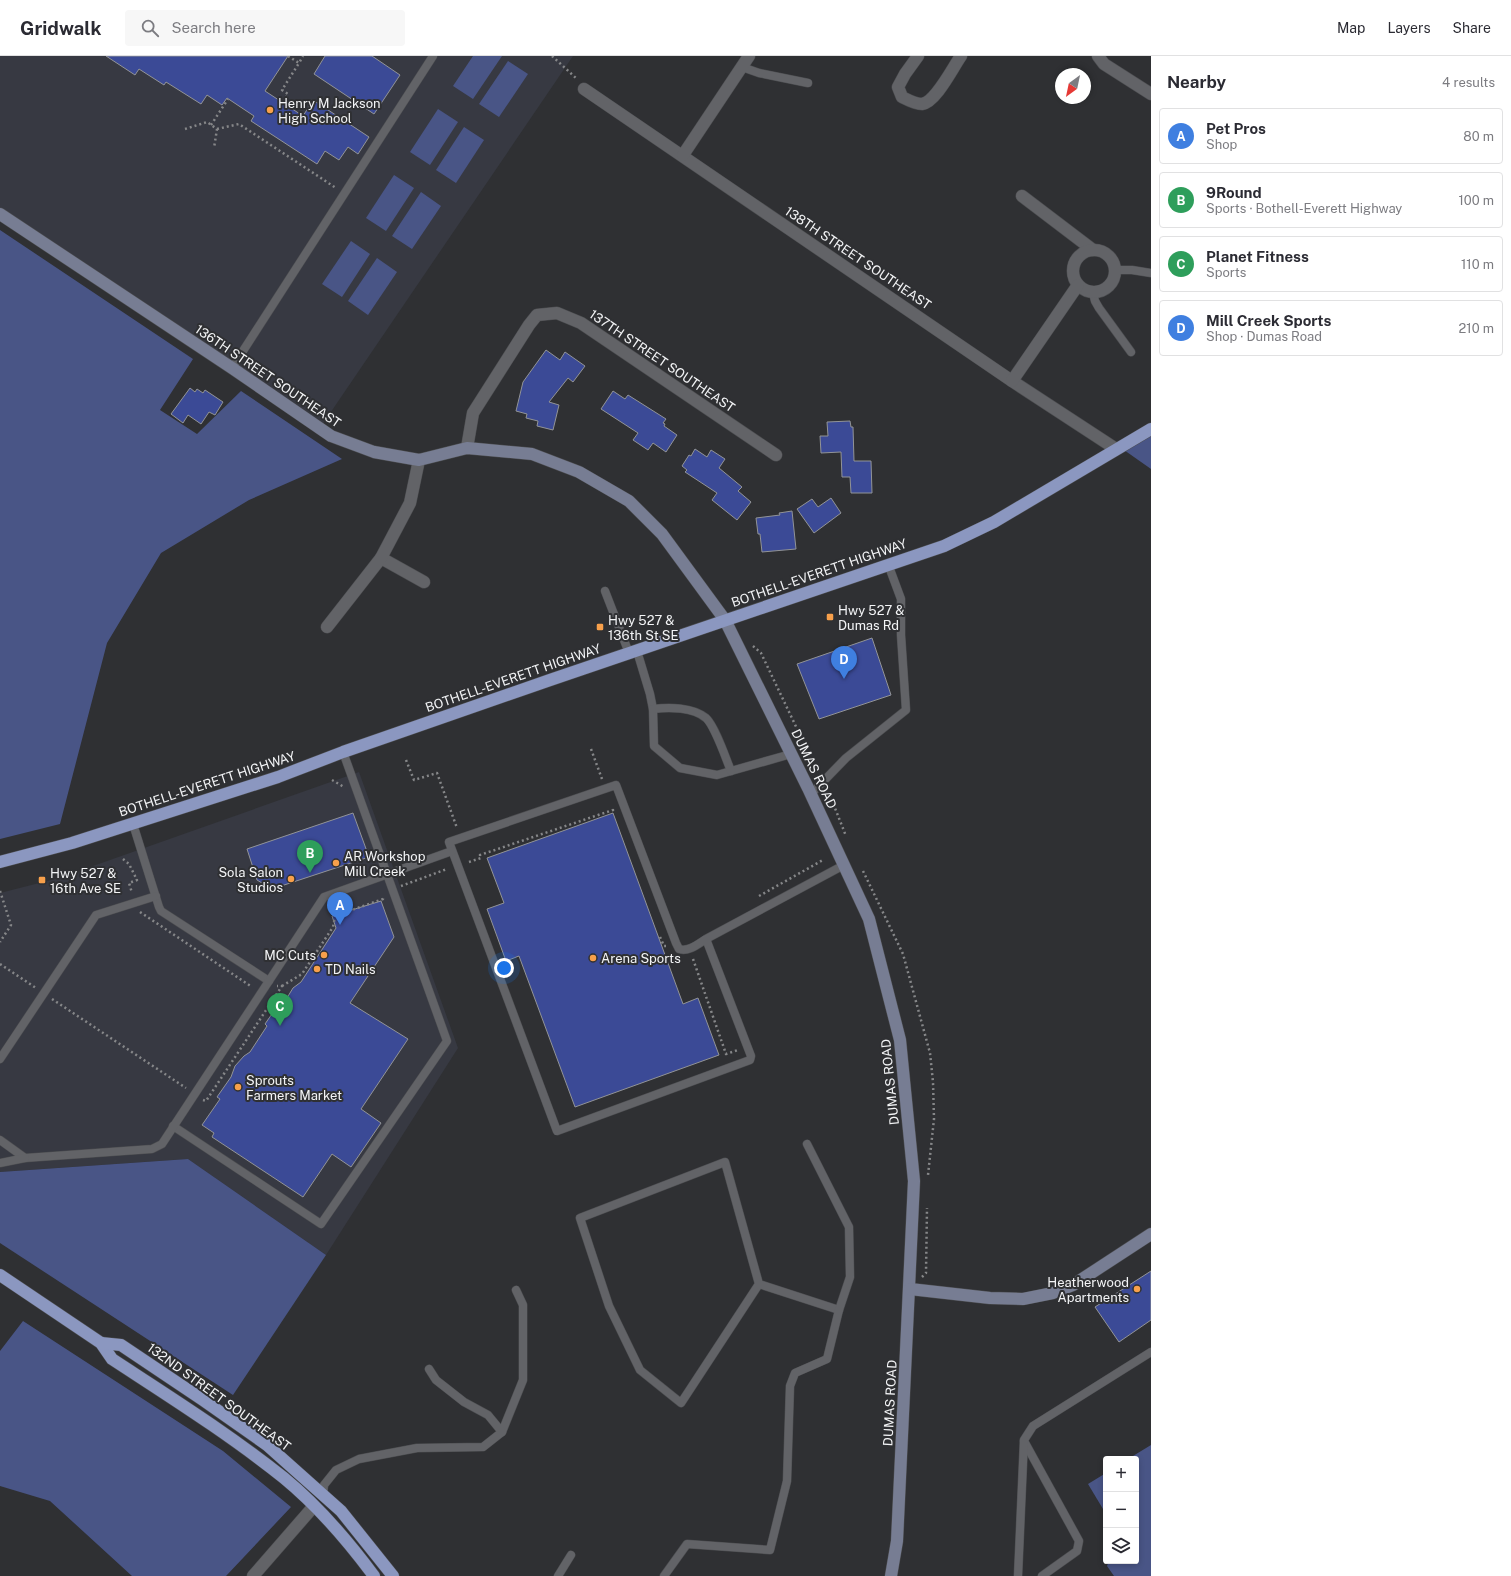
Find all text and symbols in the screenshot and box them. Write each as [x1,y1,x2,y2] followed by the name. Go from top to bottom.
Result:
[125,10,405,46] search box
[20,17,101,39] text: Gridwalk
[139,17,161,39] icon: search
[171,19,256,36] text: Search here
[1337,20,1365,36] text: Map
[1387,20,1431,36] text: Layers
[1453,20,1491,36] text: Share
[1055,68,1091,104] north arrow
[1167,72,1226,92] text: Nearby
[1442,75,1495,90] text: 4 results
[278,96,381,126] place label: Henry M Jackson High School
[265,105,275,115] marker: Henry M Jackson High School
[1206,120,1266,137] text: Pet Pros
[1176,129,1186,144] text: A
[1463,129,1494,144] text: 80 m
[1206,137,1237,152] text: Shop
[1206,184,1262,201] text: 9Round
[1177,193,1185,208] text: B
[1458,193,1494,208] text: 100 m
[1206,201,1402,216] text: Sports · Bothell-Everett Highway
[782,203,934,313] street label: 138TH STREET SOUTHEAST
[1206,248,1309,265] text: Planet Fitness
[1176,257,1186,272] text: C
[1461,257,1494,272] text: 110 m
[1206,265,1246,280] text: Sports
[586,307,738,415] street label: 137TH STREET SOUTHEAST
[1206,312,1331,329] text: Mill Creek Sports
[1176,321,1186,336] text: D
[1459,321,1494,336] text: 210 m
[192,322,344,431] street label: 136TH STREET SOUTHEAST
[1206,329,1322,344] text: Shop · Dumas Road
[729,536,909,610] street label: BOTHELL-EVERETT HIGHWAY
[838,603,905,633] place label: Hwy 527 & Dumas Rd
[825,612,835,622] marker: Hwy 527 & Dumas Rd
[608,613,679,643] place label: Hwy 527 & 136th St SE
[595,622,605,632] marker: Hwy 527 & 136th St SE
[423,641,603,715] street label: BOTHELL-EVERETT HIGHWAY
[831,646,857,679] pin: D
[788,727,840,811] street label: DUMAS ROAD
[117,748,297,820] street label: BOTHELL-EVERETT HIGHWAY
[297,840,323,873] pin: B
[344,849,426,879] place label: AR Workshop Mill Creek
[331,858,341,868] marker: AR Workshop Mill Creek
[218,865,283,895] place label: Sola Salon Studios
[50,866,121,896] place label: Hwy 527 & 16th Ave SE
[286,874,296,884] marker: Sola Salon Studios
[37,875,47,885] marker: Hwy 527 & 16th Ave SE
[327,892,353,925] pin: A
[264,948,316,963] place label: MC Cuts
[319,950,329,960] marker: MC Cuts
[601,951,681,966] place label: Arena Sports
[588,953,598,963] marker: Arena Sports
[494,958,514,978] your location
[325,962,375,977] place label: TD Nails
[312,964,322,974] marker: TD Nails
[267,993,293,1026] pin: C
[878,1038,902,1126] street label: DUMAS ROAD
[246,1073,342,1103] place label: Sprouts Farmers Market
[233,1082,243,1092] marker: Sprouts Farmers Market
[1047,1275,1129,1305] place label: Heatherwood Apartments
[1132,1284,1142,1294] marker: Heatherwood Apartments
[144,1340,294,1454] street label: 132ND STREET SOUTHEAST
[880,1359,900,1447] street label: DUMAS ROAD
[1103,1456,1139,1564] map controls
[1103,1456,1139,1492] button: +
[1103,1492,1139,1528] button: −
[1103,1528,1139,1564] button: layers

